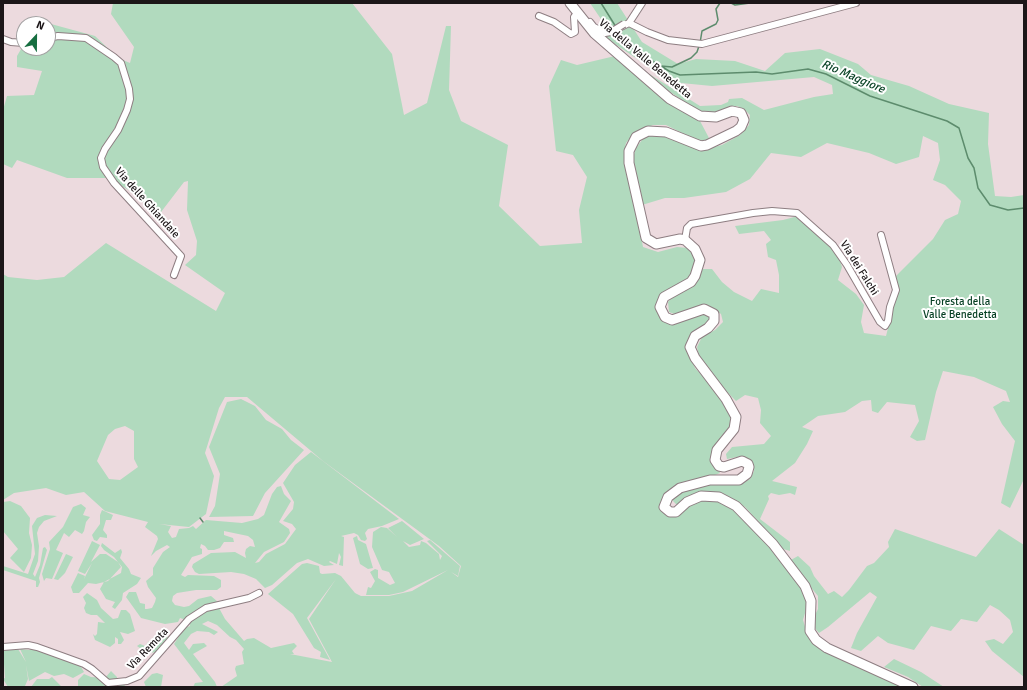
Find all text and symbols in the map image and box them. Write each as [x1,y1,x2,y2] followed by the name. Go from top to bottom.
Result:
[16,16,56,56] north arrow
[596,16,694,102] street label: Via della Valle Benedetta
[34,18,46,33] text: N
[819,57,887,97] water label: Rio Maggiore
[112,165,182,241] street label: Via delle Ghiandaie
[837,238,881,298] street label: Via dei Falchi
[923,295,997,321] park label: Foresta della Valle Benedetta
[125,625,171,673] street label: Via Remota

